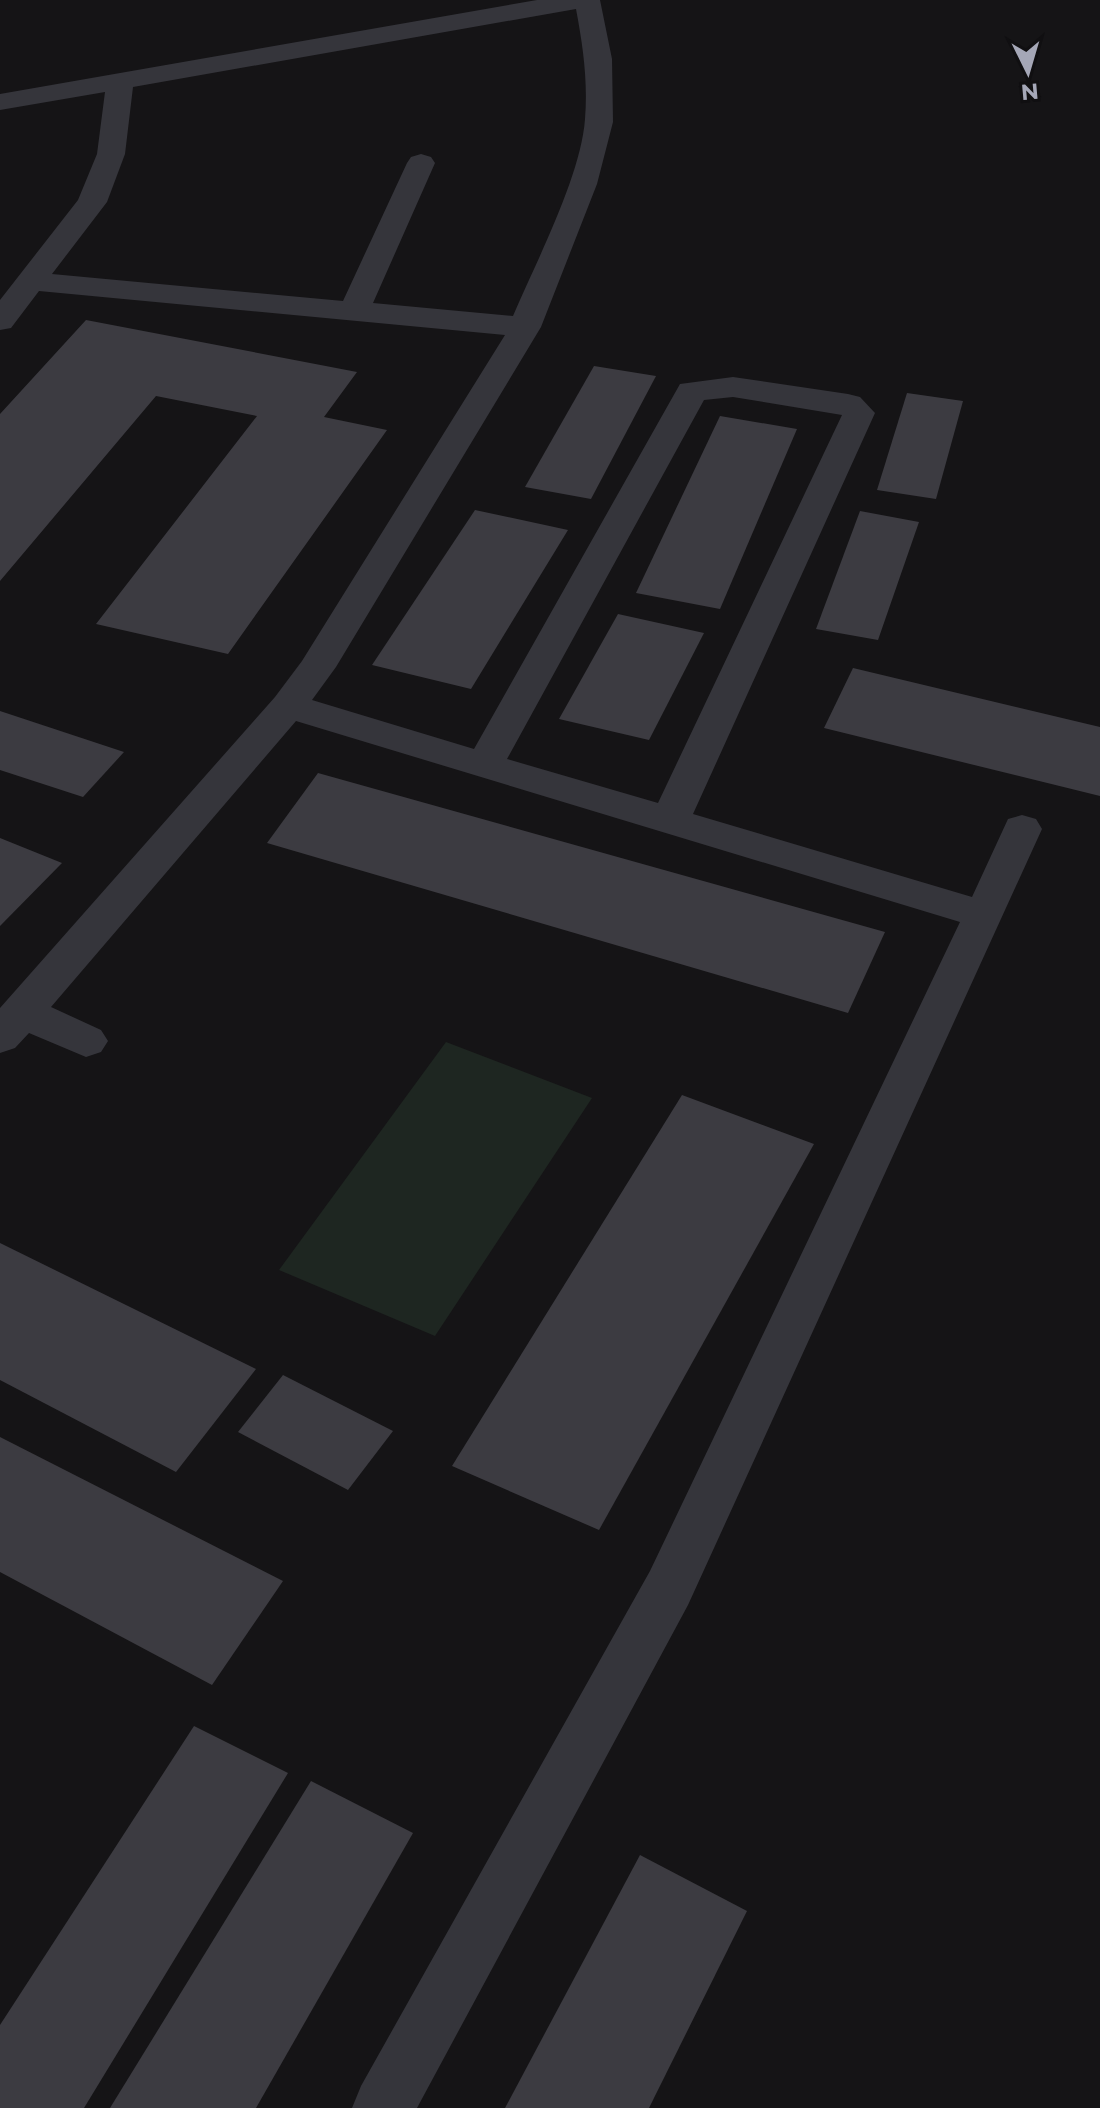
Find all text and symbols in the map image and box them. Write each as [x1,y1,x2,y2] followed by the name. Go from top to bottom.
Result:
[988,32,1068,112] north arrow
[1020,77,1040,106] text: N

